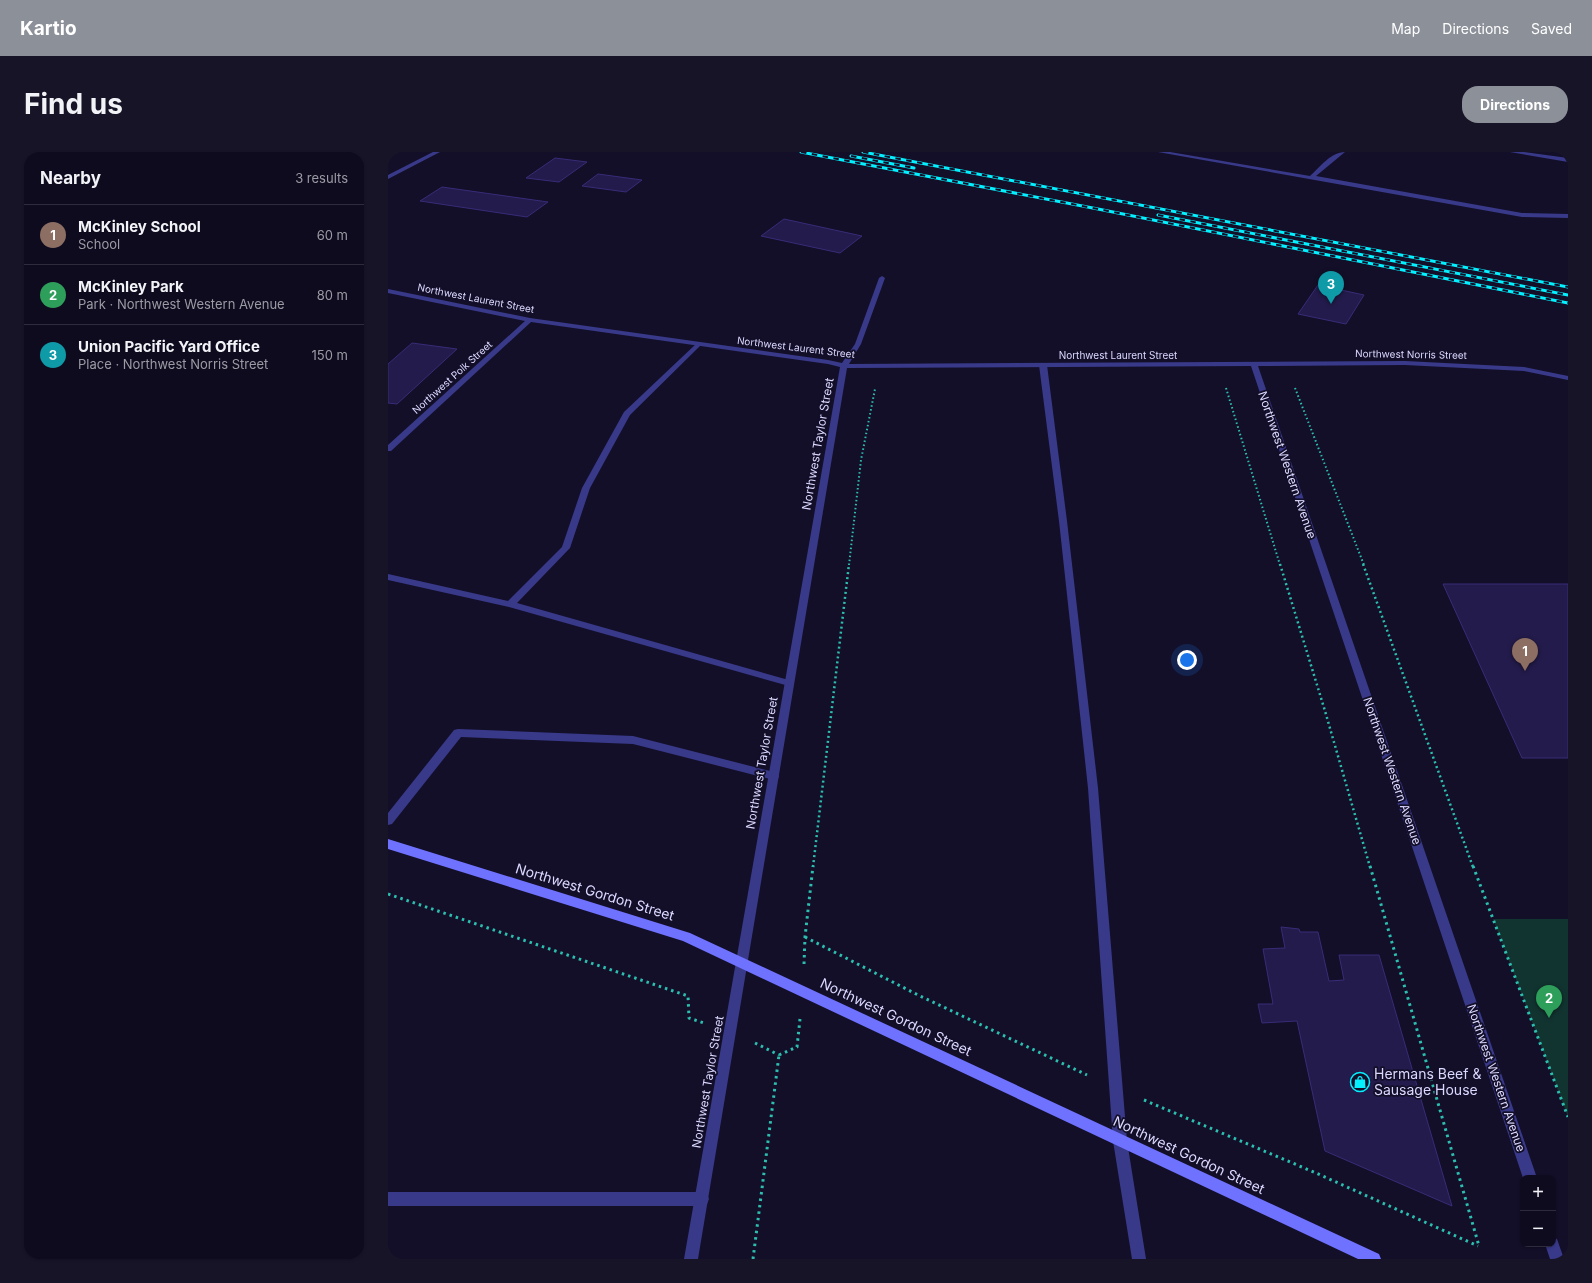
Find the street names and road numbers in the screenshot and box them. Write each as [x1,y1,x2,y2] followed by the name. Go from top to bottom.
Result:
[417,281,536,315] street label: Northwest Laurent Street
[736,334,856,360] street label: Northwest Laurent Street
[410,338,495,416] street label: Northwest Polk Street
[1355,347,1468,361] street label: Northwest Norris Street
[1059,349,1178,361] street label: Northwest Laurent Street
[798,376,837,511] street label: Northwest Taylor Street
[1255,389,1320,540] street label: Northwest Western Avenue
[742,695,781,830] street label: Northwest Taylor Street
[1360,695,1425,846] street label: Northwest Western Avenue
[514,859,677,924] street label: Northwest Gordon Street
[818,974,975,1059] street label: Northwest Gordon Street
[1464,1002,1529,1153] street label: Northwest Western Avenue
[688,1014,727,1149] street label: Northwest Taylor Street
[1111,1112,1268,1197] street label: Northwest Gordon Street

